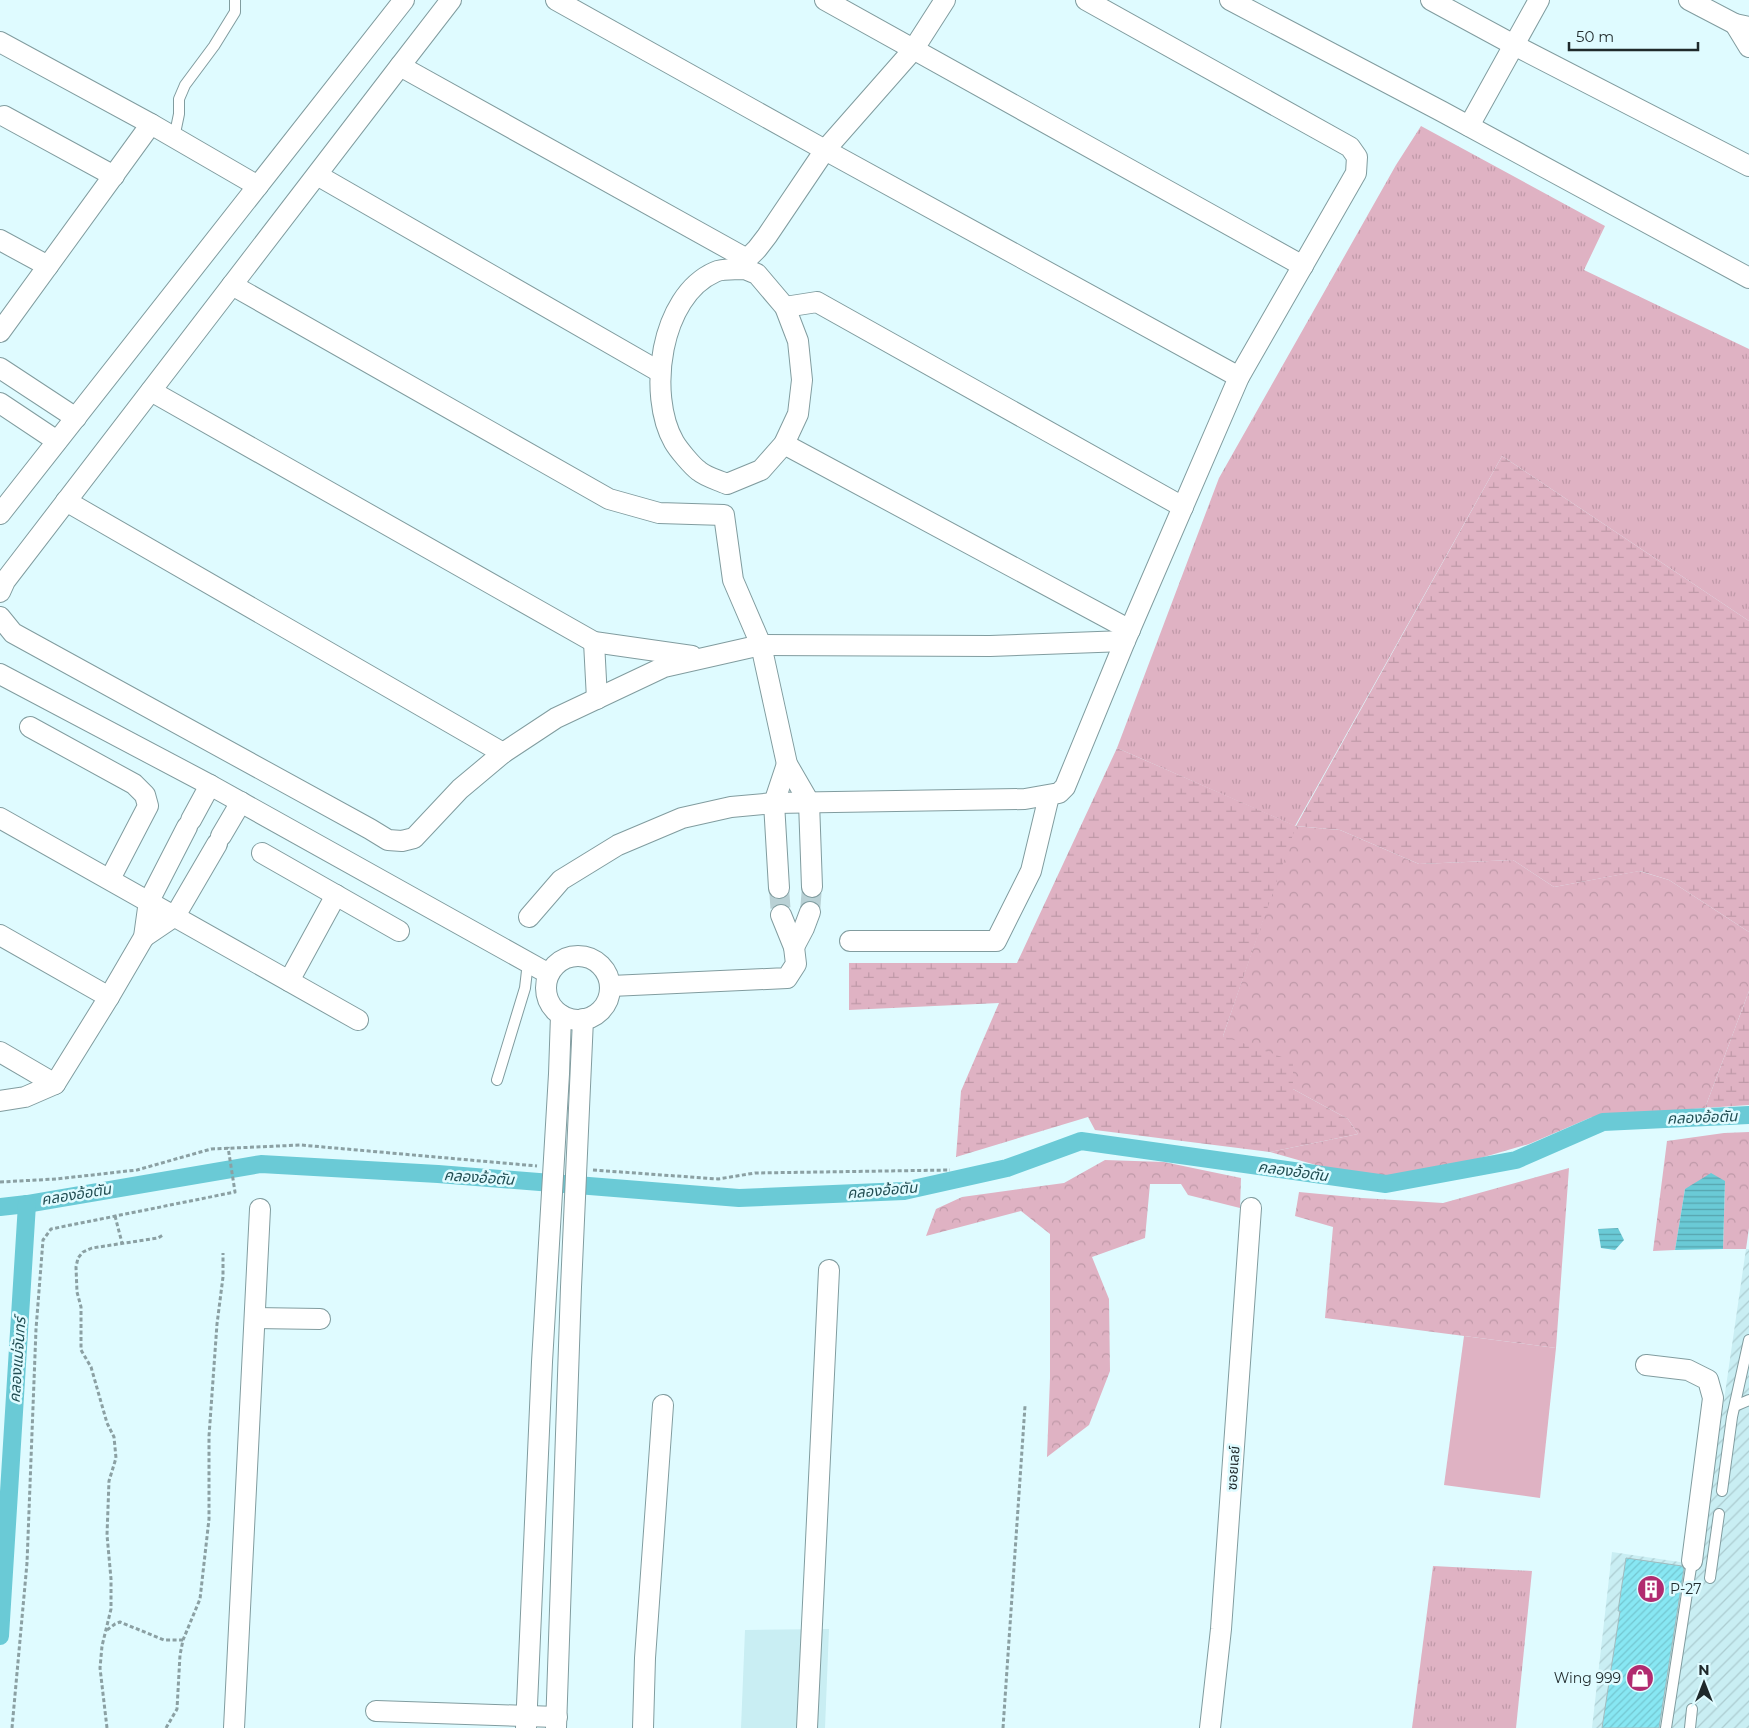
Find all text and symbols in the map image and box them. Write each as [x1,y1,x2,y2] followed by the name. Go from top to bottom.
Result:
[1569,20,1698,52] scale bar
[1576,27,1614,46] text: 50 m
[1666,1106,1738,1128] water label: คลองอ้อตัน
[1257,1157,1330,1185] water label: คลองอ้อตัน
[443,1165,516,1189] water label: คลองอ้อตัน
[846,1177,919,1203] water label: คลองอ้อตัน
[40,1179,113,1209] water label: คลองอ้อตัน
[5,1313,30,1403] water label: คลองแม่จันทร์
[1222,1445,1244,1491] street label: ซอยเลย์
[1636,1574,1666,1604] building icon: P-27
[1670,1580,1701,1598] place label: P-27
[1679,1658,1729,1708] north arrow
[1698,1661,1710,1679] text: N
[1625,1663,1655,1693] shop icon: Wing 999
[1554,1669,1621,1687] place label: Wing 999

